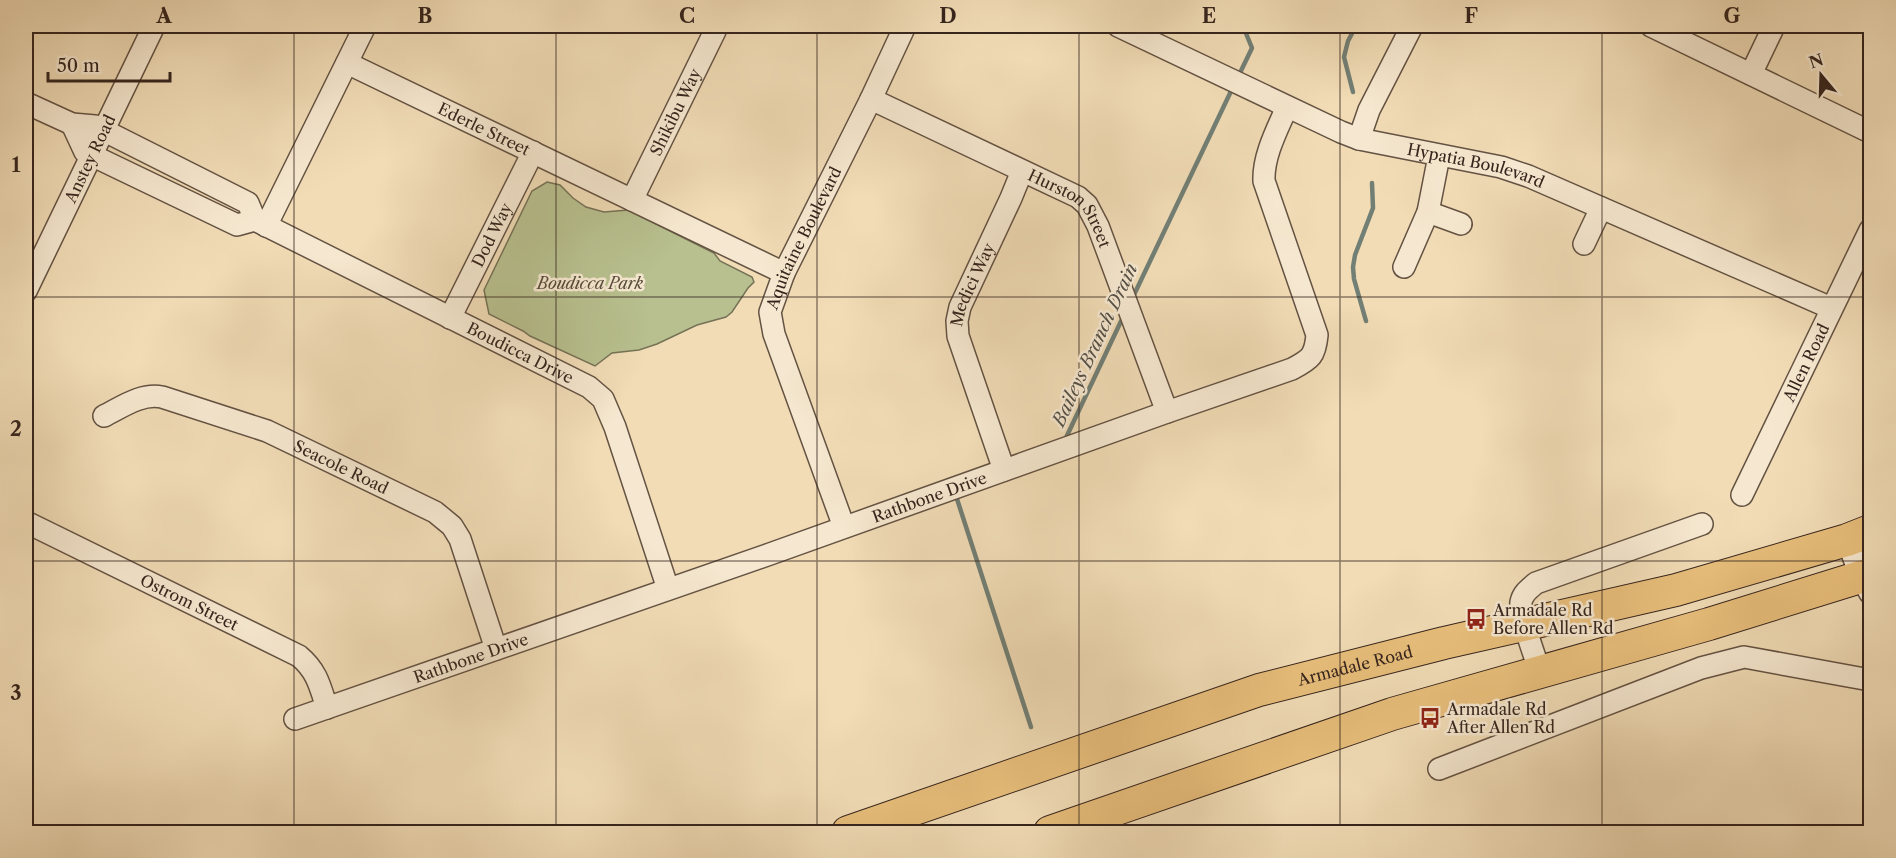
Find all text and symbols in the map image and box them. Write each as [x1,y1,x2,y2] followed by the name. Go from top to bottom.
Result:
[155,4,172,28] text: A
[418,4,433,28] text: B
[679,4,695,28] text: C
[939,4,957,28] text: D
[1202,4,1216,28] text: E
[1464,4,1478,28] text: F
[1724,4,1741,28] text: G
[48,45,170,83] scale bar
[1791,45,1851,105] north arrow
[1806,49,1826,73] text: N
[57,55,100,77] text: 50 m
[645,64,706,159] street label: Shikibu Way
[435,98,534,160] street label: Ederle Street
[60,111,120,207] street label: Anstey Road
[1405,139,1548,192] street label: Hypatia Boulevard
[12,153,21,177] text: 1
[761,163,846,313] street label: Aquitaine Boulevard
[1025,165,1115,251] street label: Hurston Street
[467,198,517,270] street label: Dod Way
[946,239,999,328] street label: Medici Way
[1047,260,1143,432] water label: Baileys Branch Drain
[535,273,644,293] park label: Boudicca Park
[464,318,577,388] street label: Boudicca Drive
[1778,320,1833,406] street label: Allen Road
[10,417,22,441] text: 2
[291,435,392,498] street label: Seacole Road
[869,467,989,527] street label: Rathbone Drive
[137,570,242,635] street label: Ostrom Street
[1492,600,1614,638] place label: Armadale Rd Before Allen Rd
[1464,607,1488,631] bus stop icon: Armadale Rd Before Allen Rd
[411,629,531,687] street label: Rathbone Drive
[1295,641,1415,690] street label: Armadale Road
[10,681,22,705] text: 3
[1446,699,1555,737] place label: Armadale Rd After Allen Rd
[1418,706,1442,730] bus stop icon: Armadale Rd After Allen Rd

